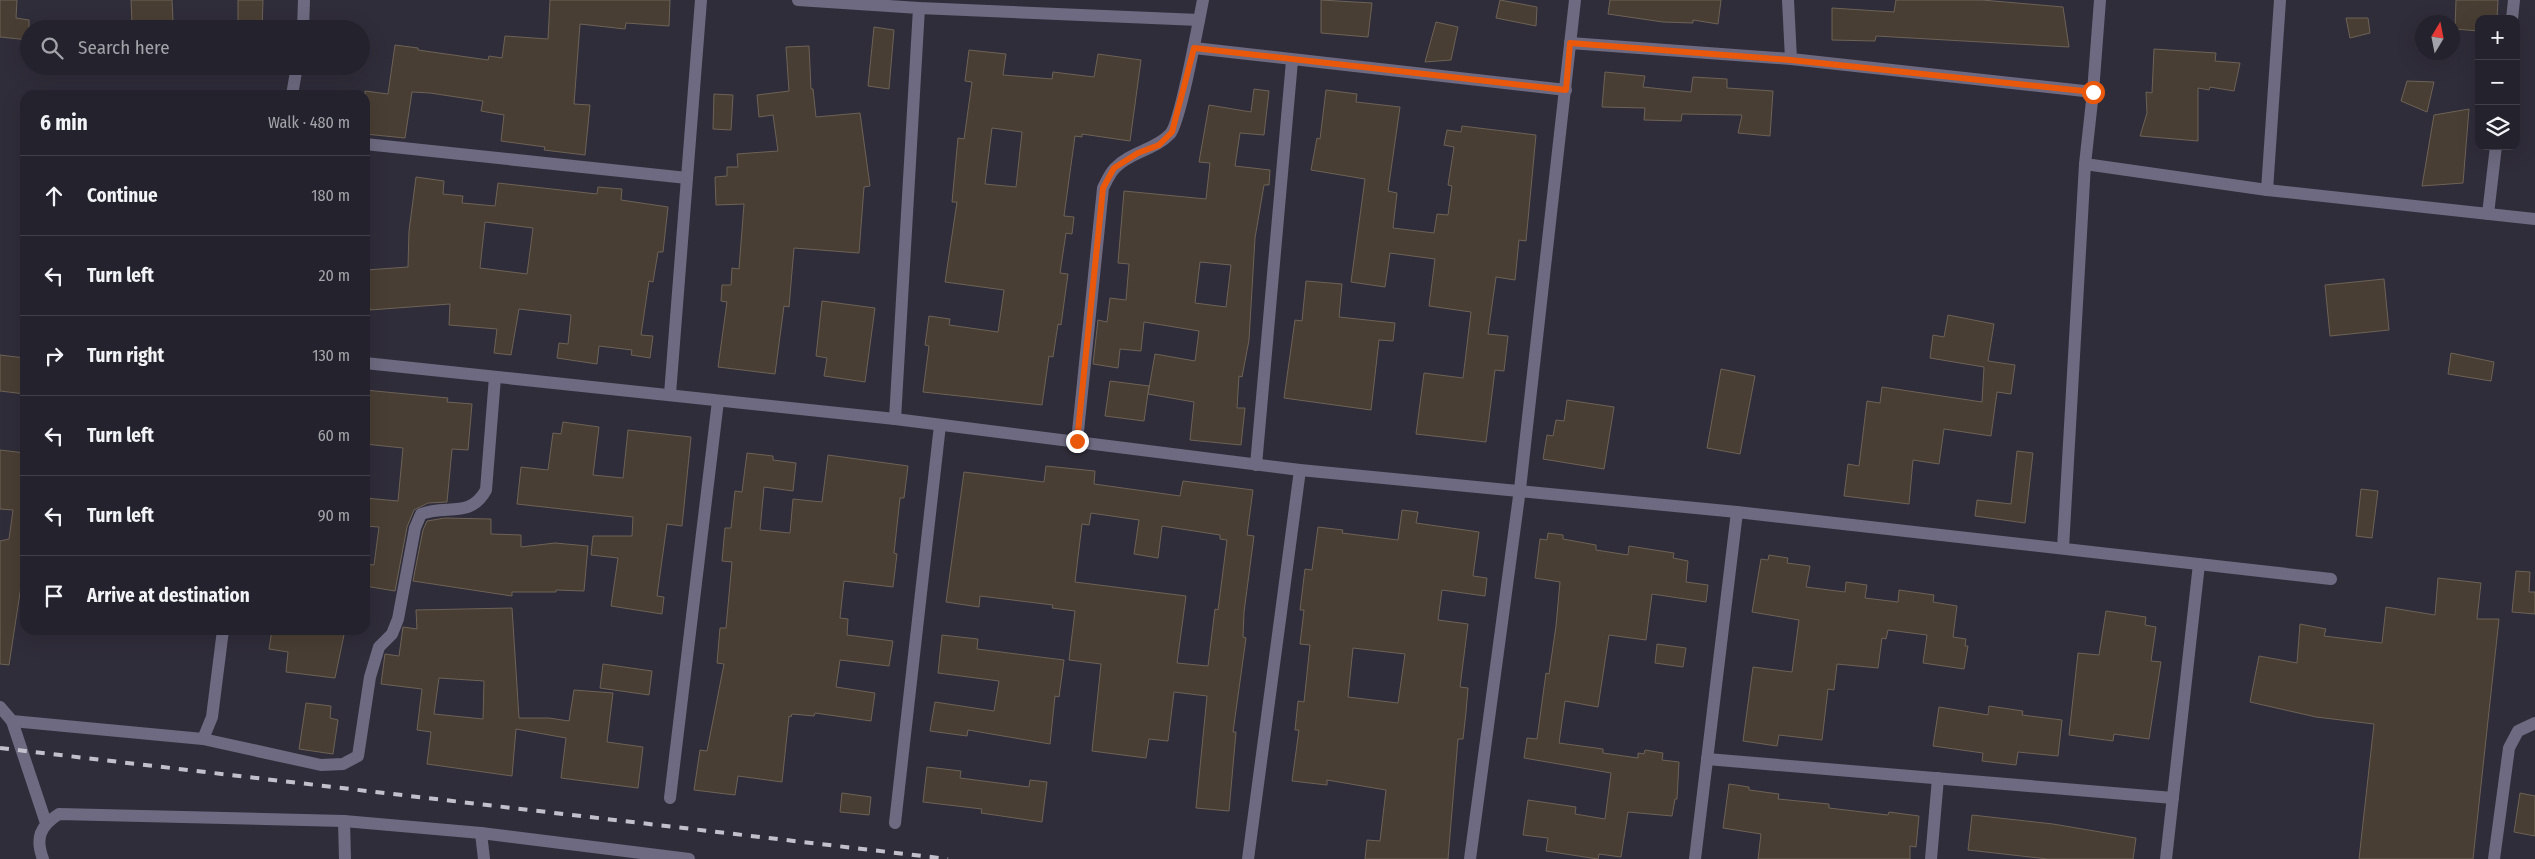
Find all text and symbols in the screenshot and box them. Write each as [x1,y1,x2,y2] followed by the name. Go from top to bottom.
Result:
[2415,15,2460,60] north arrow
[2475,15,2520,150] map controls
[2475,15,2520,60] button: +
[20,20,370,75] search box
[38,34,66,62] icon: search
[78,36,170,59] text: Search here
[2475,60,2520,105] button: −
[2082,81,2105,104] route start
[2475,105,2520,150] button: layers
[40,110,88,136] text: 6 min
[268,113,350,132] text: Walk · 480 m
[40,182,68,210] icon: ahead
[87,184,158,207] text: Continue
[311,186,350,205] text: 180 m
[40,262,68,290] icon: left
[87,264,154,287] text: Turn left
[319,266,350,285] text: 20 m
[40,342,68,370] icon: right
[87,344,164,367] text: Turn right
[312,346,350,365] text: 130 m
[40,422,68,450] icon: left
[87,424,154,447] text: Turn left
[318,426,350,445] text: 60 m
[1066,430,1089,453] route end
[40,502,68,530] icon: left
[87,504,154,527] text: Turn left
[318,506,350,525] text: 90 m
[40,582,68,610] icon: arrive
[87,584,250,607] text: Arrive at destination

